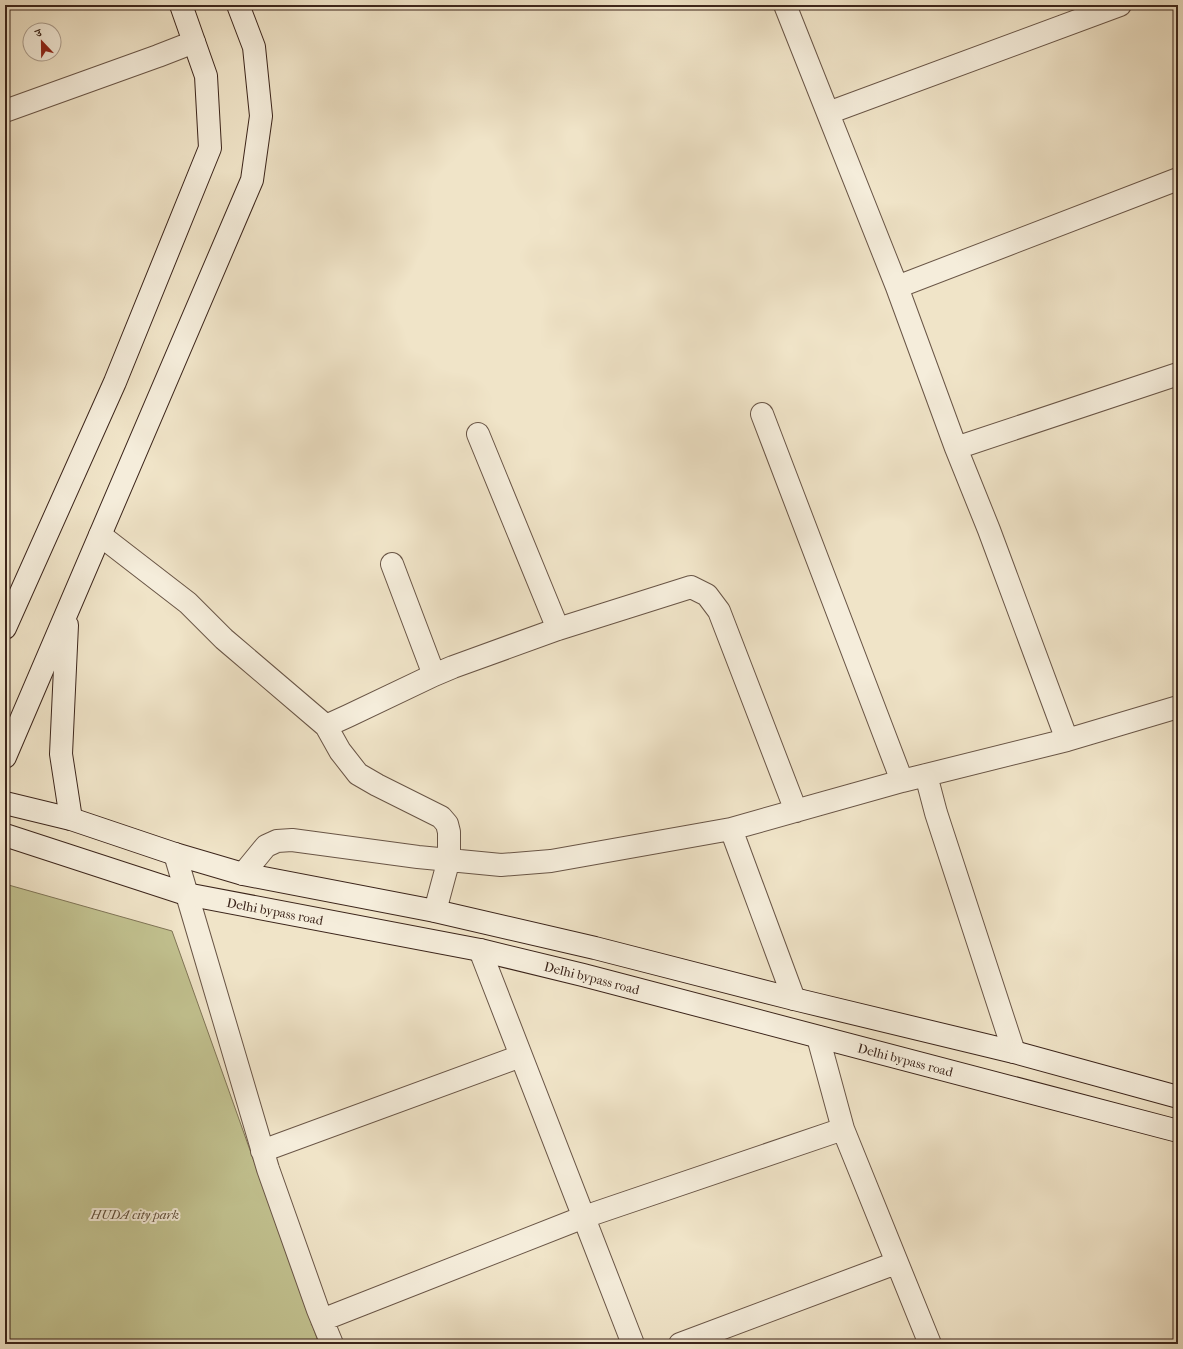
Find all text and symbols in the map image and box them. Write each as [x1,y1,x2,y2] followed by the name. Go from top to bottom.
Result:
[22,22,62,62] north arrow
[32,26,45,41] text: उ
[226,894,325,928] street label: Delhi bypass road
[543,958,642,997] street label: Delhi bypass road
[856,1040,956,1079] street label: Delhi bypass road
[90,1207,179,1222] park label: HUDA city park

